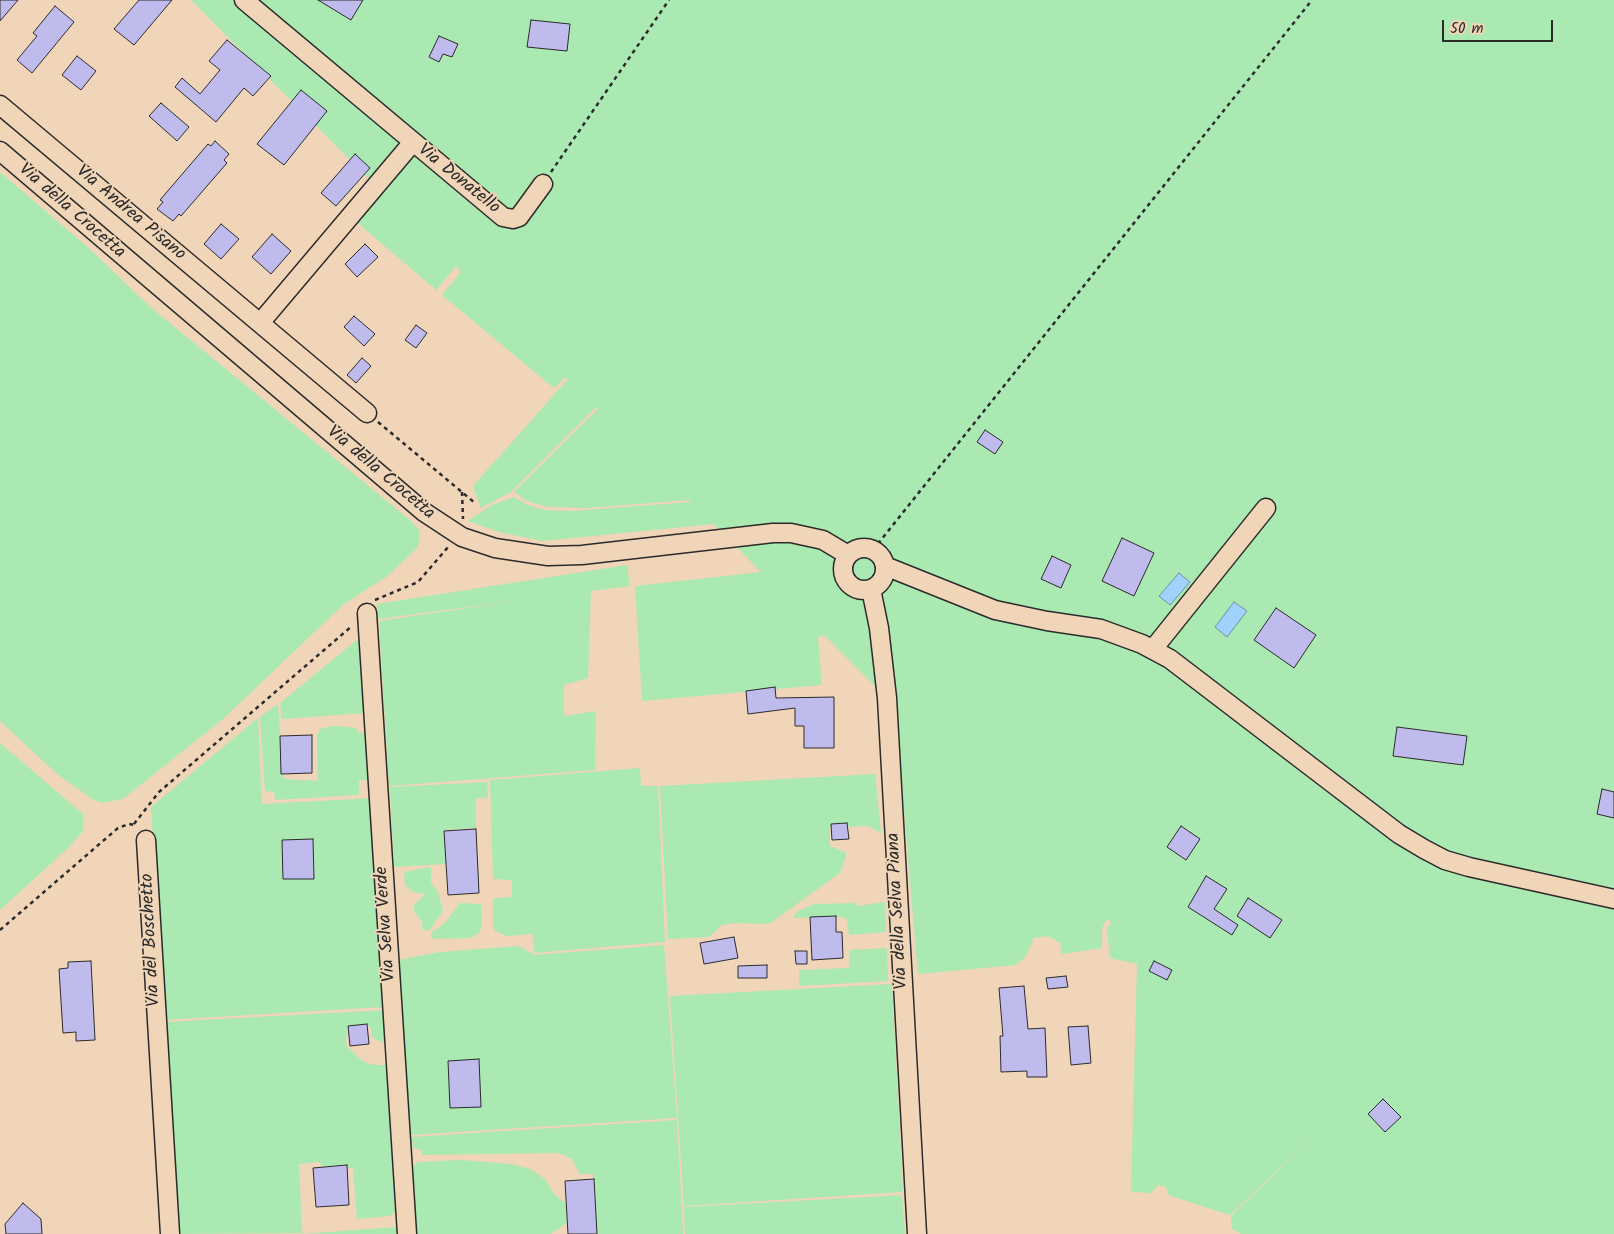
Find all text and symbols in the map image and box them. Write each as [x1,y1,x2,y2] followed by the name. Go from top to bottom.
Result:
[1444,10,1555,42] scale bar
[1450,17,1484,41] text: 50 m
[413,140,503,220] street label: Via Donatello
[13,160,129,264] street label: Via della Crocetta
[71,162,189,266] street label: Via Andrea Pisano
[322,423,438,525] street label: Via della Crocetta
[884,832,914,990] street label: Via della Selva Piana
[372,866,402,982] street label: Via Selva Verde
[138,873,166,1007] street label: Via del Boschetto

